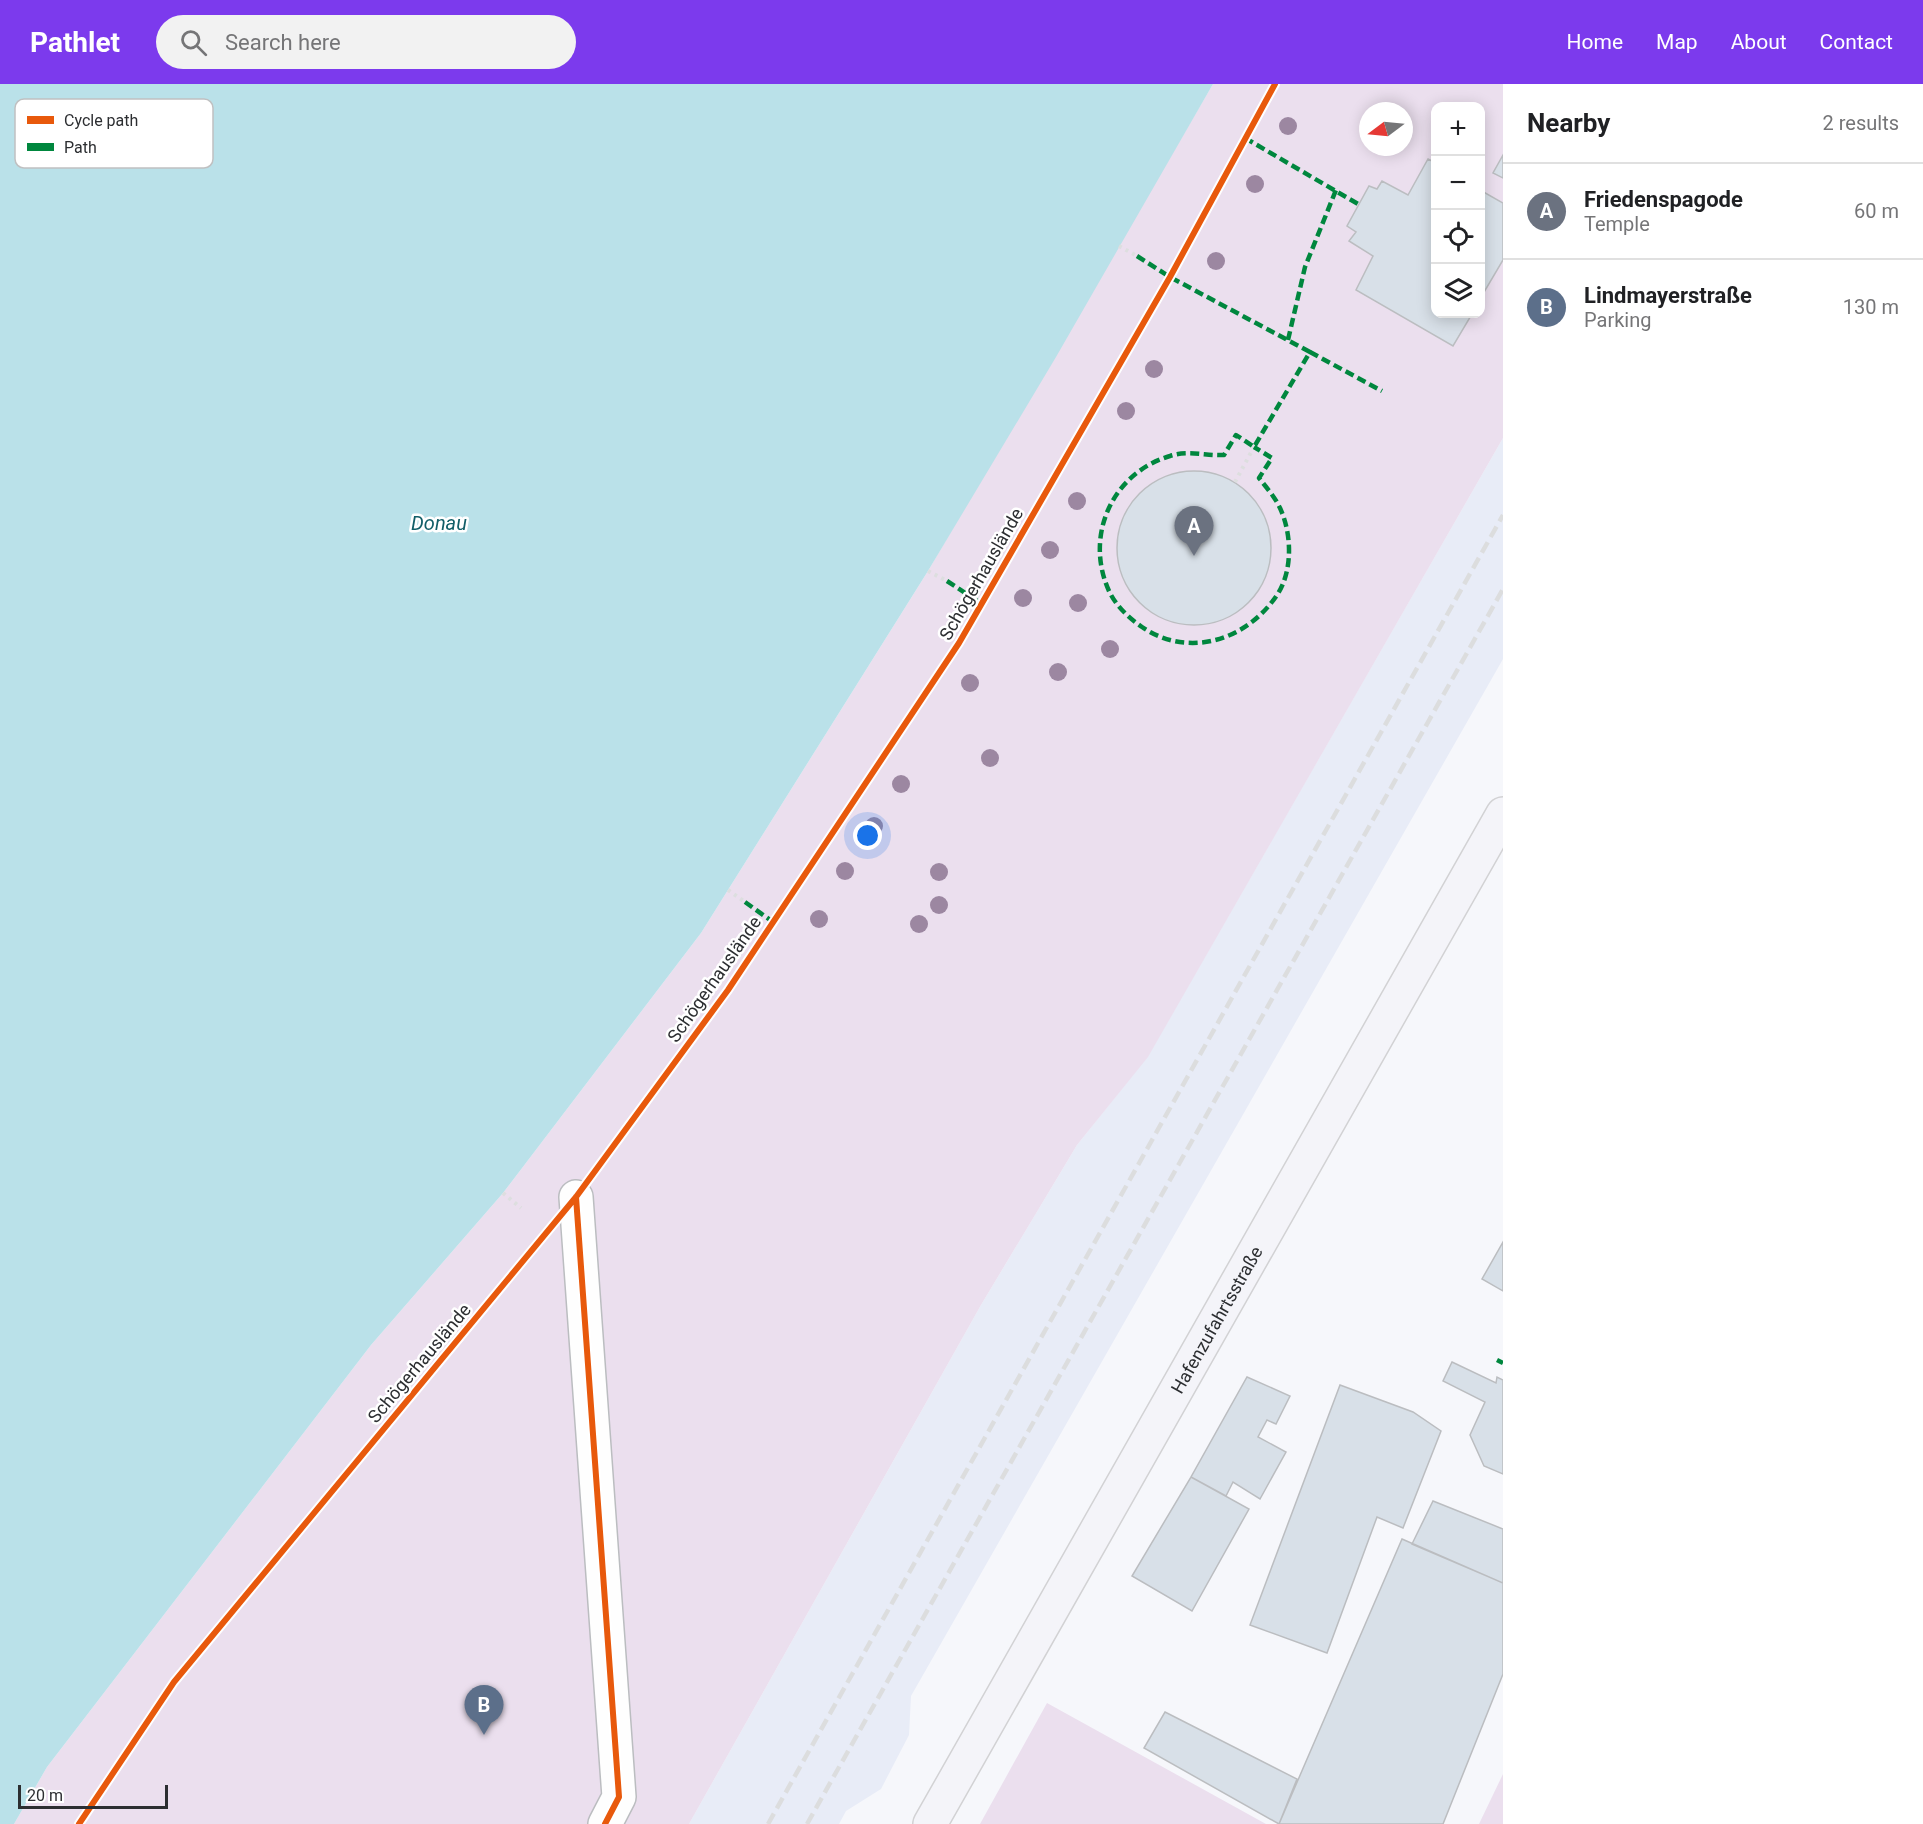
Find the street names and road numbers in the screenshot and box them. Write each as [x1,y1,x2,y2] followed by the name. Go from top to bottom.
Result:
[935,504,1027,644] street label: Schögerhauslände
[663,912,765,1046] street label: Schögerhauslände
[1166,1242,1266,1397] street label: Hafenzufahrtsstraße
[363,1299,475,1427] street label: Schögerhauslände

